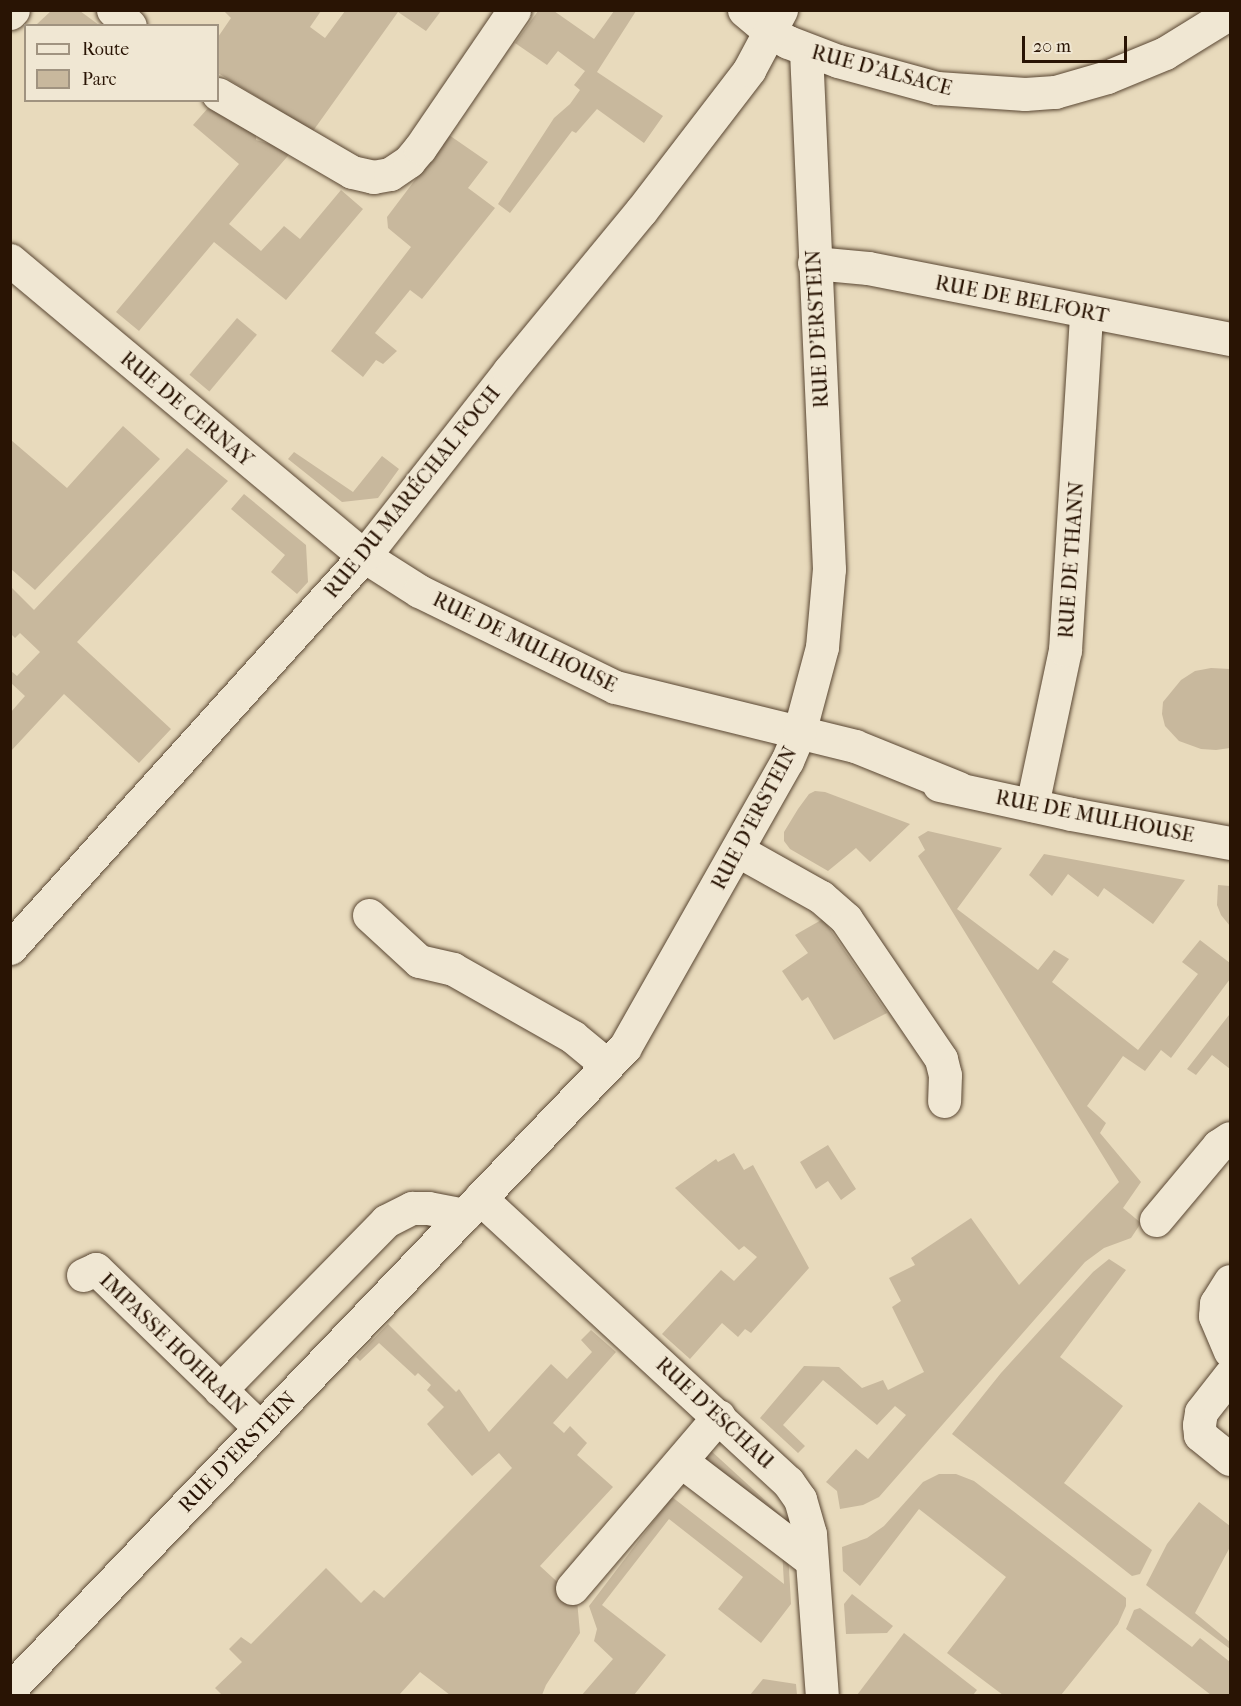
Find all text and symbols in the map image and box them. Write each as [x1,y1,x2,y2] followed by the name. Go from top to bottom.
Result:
[24,24,219,102] legend
[1025,24,1130,62] scale bar
[1033,36,1071,57] text: 20 m
[82,39,129,60] text: Route
[809,39,955,101] street label: RUE D'ALSACE
[82,69,117,90] text: Parc
[800,249,834,409] street label: RUE D'ERSTEIN
[933,270,1111,328] street label: RUE DE BELFORT
[115,346,259,472] street label: RUE DE CERNAY
[319,381,505,603] street label: RUE DU MARÉCHAL FOCH
[1053,481,1089,639] street label: RUE DE THANN
[429,586,621,698] street label: RUE DE MULHOUSE
[706,742,802,894] street label: RUE D'ERSTEIN
[993,784,1197,848] street label: RUE DE MULHOUSE
[94,1267,252,1421] street label: IMPASSE HOHRAIN
[651,1352,779,1474] street label: RUE D'ESCHAU
[173,1386,301,1518] street label: RUE D'ERSTEIN

